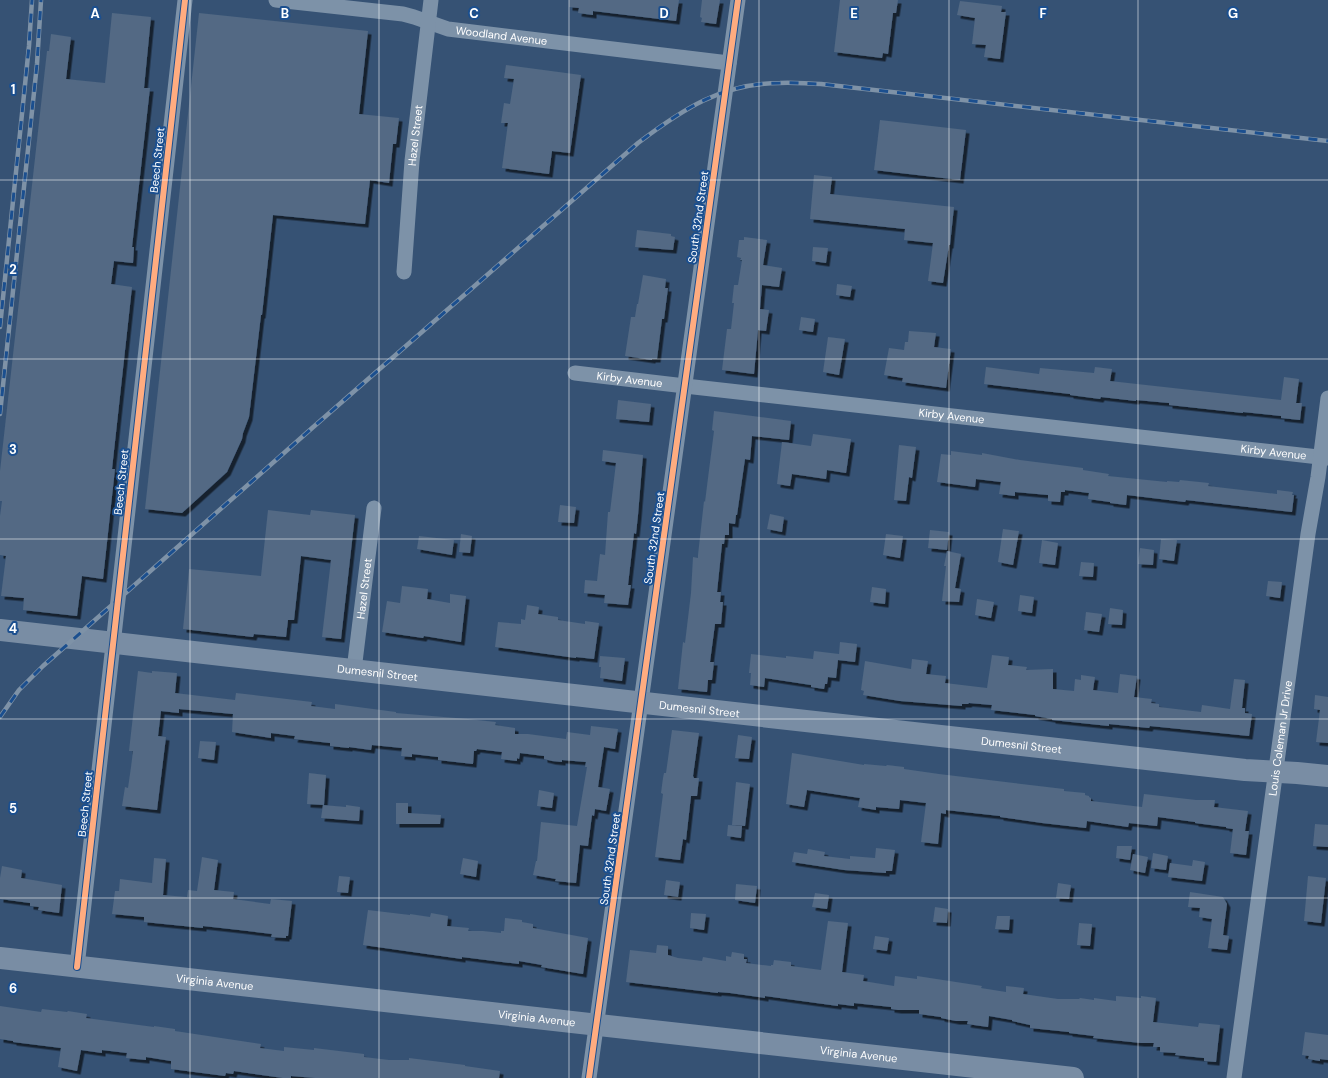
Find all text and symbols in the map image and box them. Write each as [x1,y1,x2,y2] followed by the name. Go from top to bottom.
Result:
[90,5,100,22] text: A
[281,5,289,22] text: B
[469,5,479,22] text: C
[659,5,669,22] text: D
[850,5,858,22] text: E
[1039,5,1047,22] text: F
[1228,5,1238,22] text: G
[455,23,548,48] street label: Woodland Avenue
[11,81,15,98] text: 1
[405,104,426,166] street label: Hazel Street
[147,127,167,193] street label: Beech Street
[685,170,711,264] street label: South 32nd Street
[9,261,17,278] text: 2
[596,369,663,390] street label: Kirby Avenue
[918,405,985,426] street label: Kirby Avenue
[9,441,17,458] text: 3
[1240,441,1307,463] street label: Kirby Avenue
[111,449,131,515] street label: Beech Street
[641,491,667,585] street label: South 32nd Street
[353,557,375,620] street label: Hazel Street
[9,620,17,637] text: 4
[337,661,419,684] street label: Dumesnil Street
[1265,680,1295,797] street label: Louis Coleman Jr Drive
[658,698,741,721] street label: Dumesnil Street
[980,734,1063,757] street label: Dumesnil Street
[75,771,95,837] street label: Beech Street
[9,800,17,817] text: 5
[597,812,623,906] street label: South 32nd Street
[175,971,254,993] street label: Virginia Avenue
[9,980,17,997] text: 6
[497,1007,576,1029] street label: Virginia Avenue
[819,1043,898,1065] street label: Virginia Avenue

